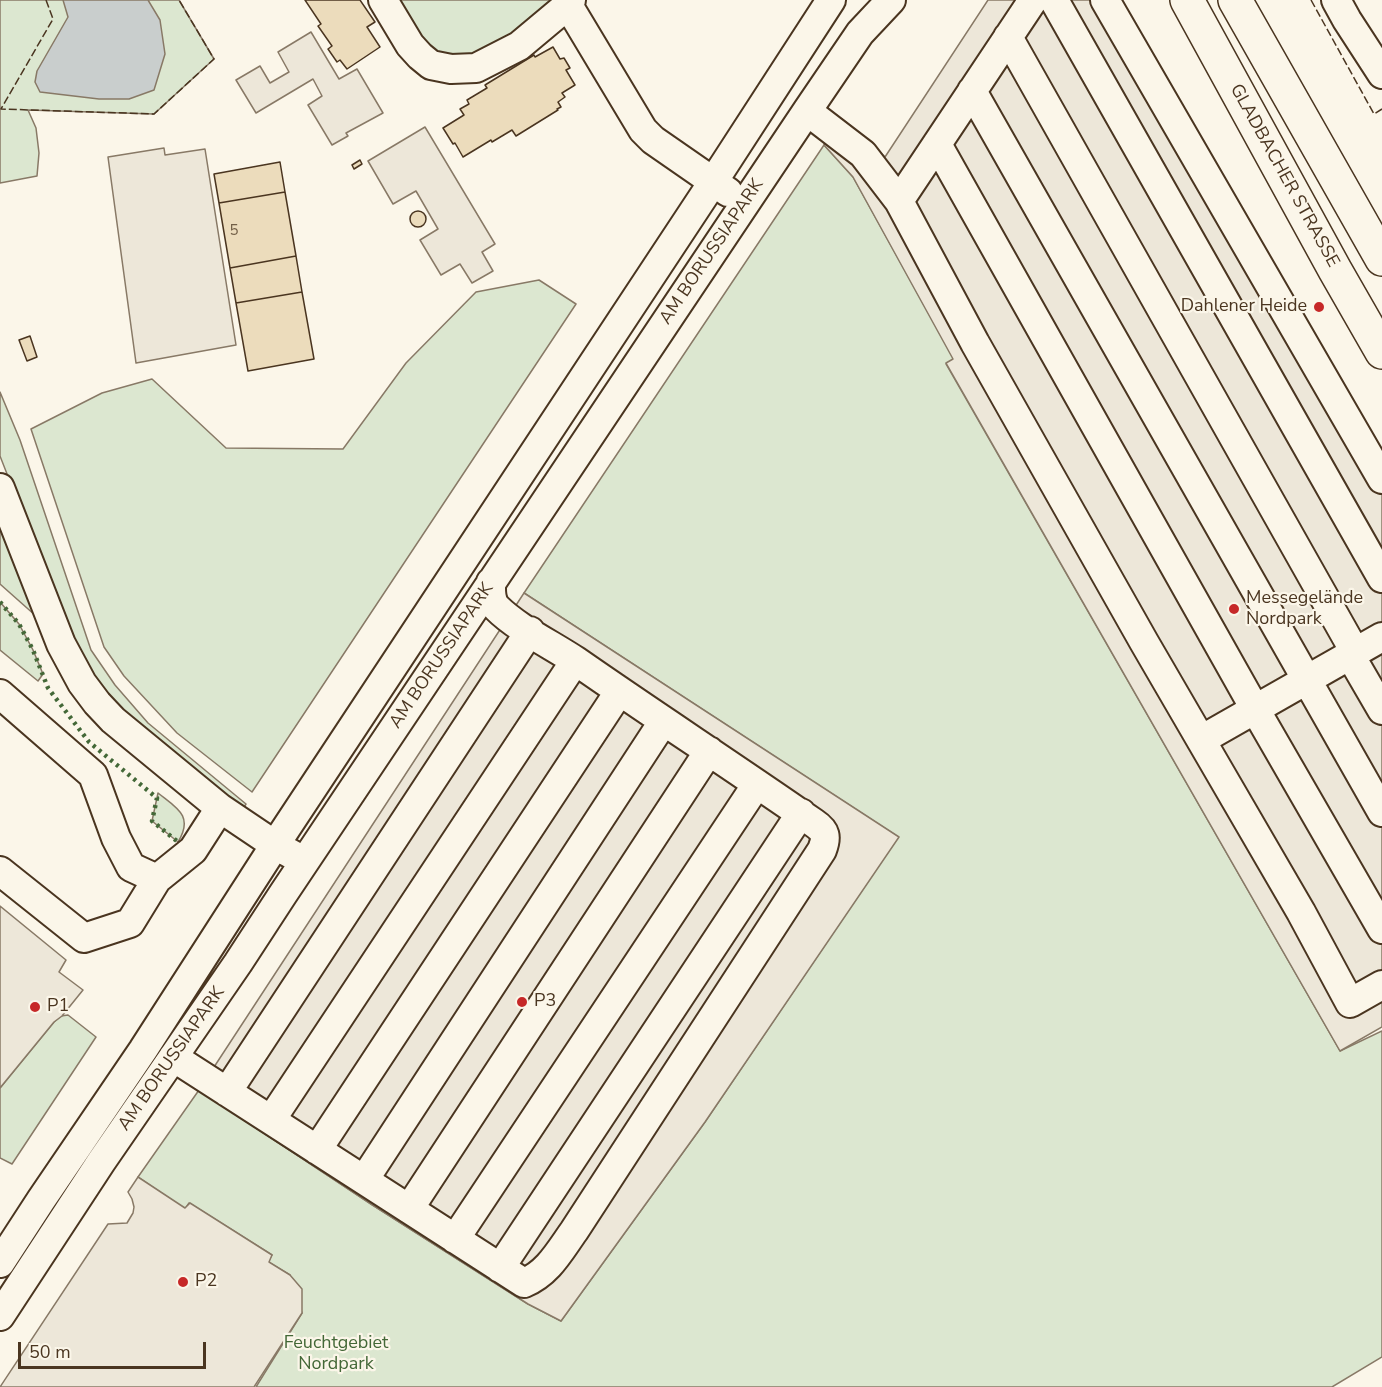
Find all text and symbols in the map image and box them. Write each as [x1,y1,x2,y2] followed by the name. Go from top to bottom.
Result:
[1225,81,1343,271] street label: GLADBACHER STRASSE
[655,175,769,329] street label: AM BORUSSIAPARK
[230,222,238,240] house number: 5
[1181,296,1307,318] place label: Dahlener Heide
[1312,300,1326,314] marker: Dahlener Heide
[385,579,499,733] street label: AM BORUSSIAPARK
[1246,588,1363,630] place label: Messegelände Nordpark
[1227,602,1241,616] marker: Messegelände Nordpark
[114,983,230,1135] street label: AM BORUSSIAPARK
[534,991,556,1013] place label: P3
[515,995,529,1009] marker: P3
[47,996,69,1018] place label: P1
[28,1000,42,1014] marker: P1
[195,1271,217,1293] place label: P2
[176,1275,190,1289] marker: P2
[21,1330,208,1368] scale bar
[284,1333,388,1376] park label: Feuchtgebiet Nordpark
[29,1340,71,1364] text: 50 m

